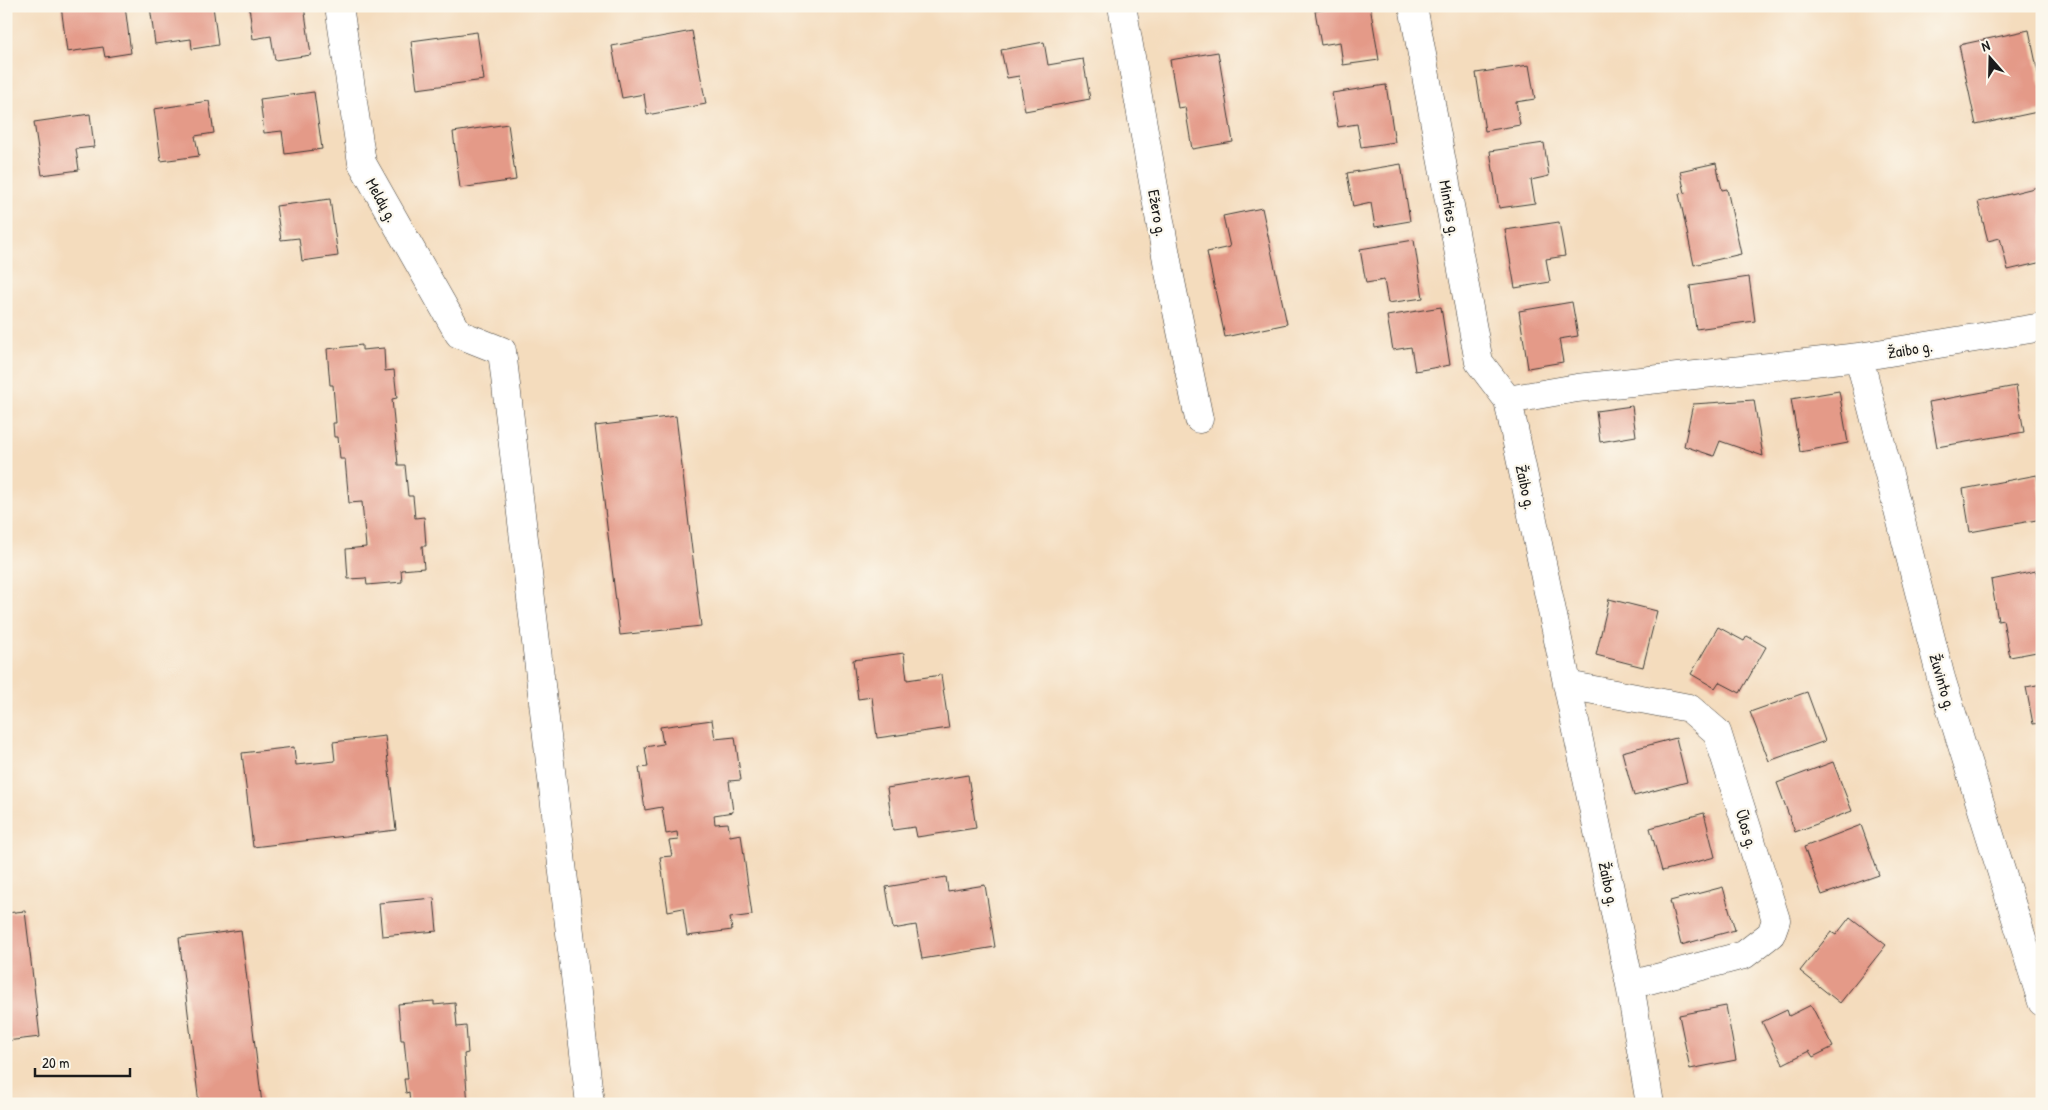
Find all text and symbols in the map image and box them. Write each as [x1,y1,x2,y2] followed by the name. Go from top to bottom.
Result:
[1966,32,2016,82] north arrow
[1979,35,1993,56] text: N
[361,174,403,226] street label: Meldų g.
[1434,178,1466,238] street label: Minties g.
[1143,188,1173,238] street label: Ežero g.
[1886,335,1934,363] street label: Žaibo g.
[1511,463,1541,511] street label: Žaibo g.
[1924,651,1962,713] street label: Žuvinto g.
[1731,807,1763,851] street label: Ūlos g.
[1594,860,1624,908] street label: Žaibo g.
[35,1045,130,1077] scale bar
[42,1052,69,1073] text: 20 m

